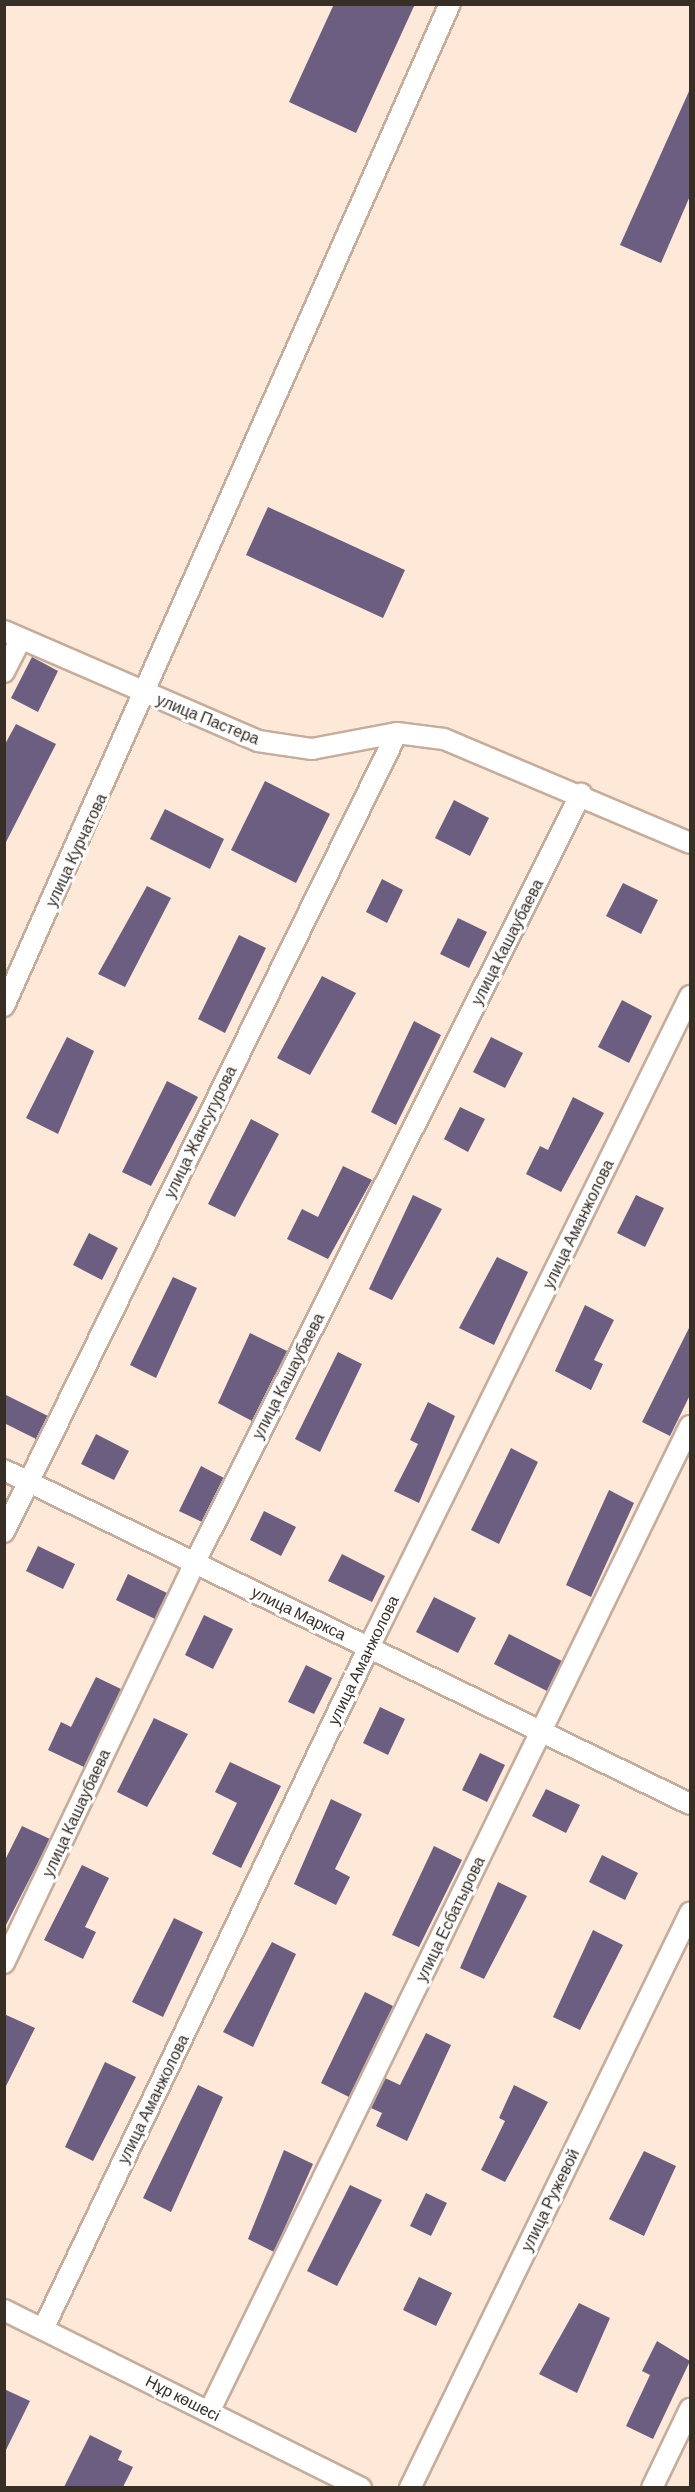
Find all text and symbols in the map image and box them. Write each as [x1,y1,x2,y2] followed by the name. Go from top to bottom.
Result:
[154,690,262,748] street label: улица Пастера
[41,790,111,910] street label: улица Курчатова
[467,876,547,1008] street label: улица Кашаубаева
[160,1063,240,1201] street label: улица Жансугурова
[538,1156,618,1292] street label: улица Аманжолова
[248,1310,328,1442] street label: улица Кашаубаева
[249,1582,349,1644] street label: улица Маркса
[323,1592,403,1728] street label: улица Аманжолова
[38,1746,114,1880] street label: улица Кашаубаева
[411,1853,489,1985] street label: улица Есбатырова
[113,2031,193,2167] street label: улица Аманжолова
[517,2146,583,2254] street label: улица Ружевой
[143,2371,223,2425] street label: Нұр көшесі

